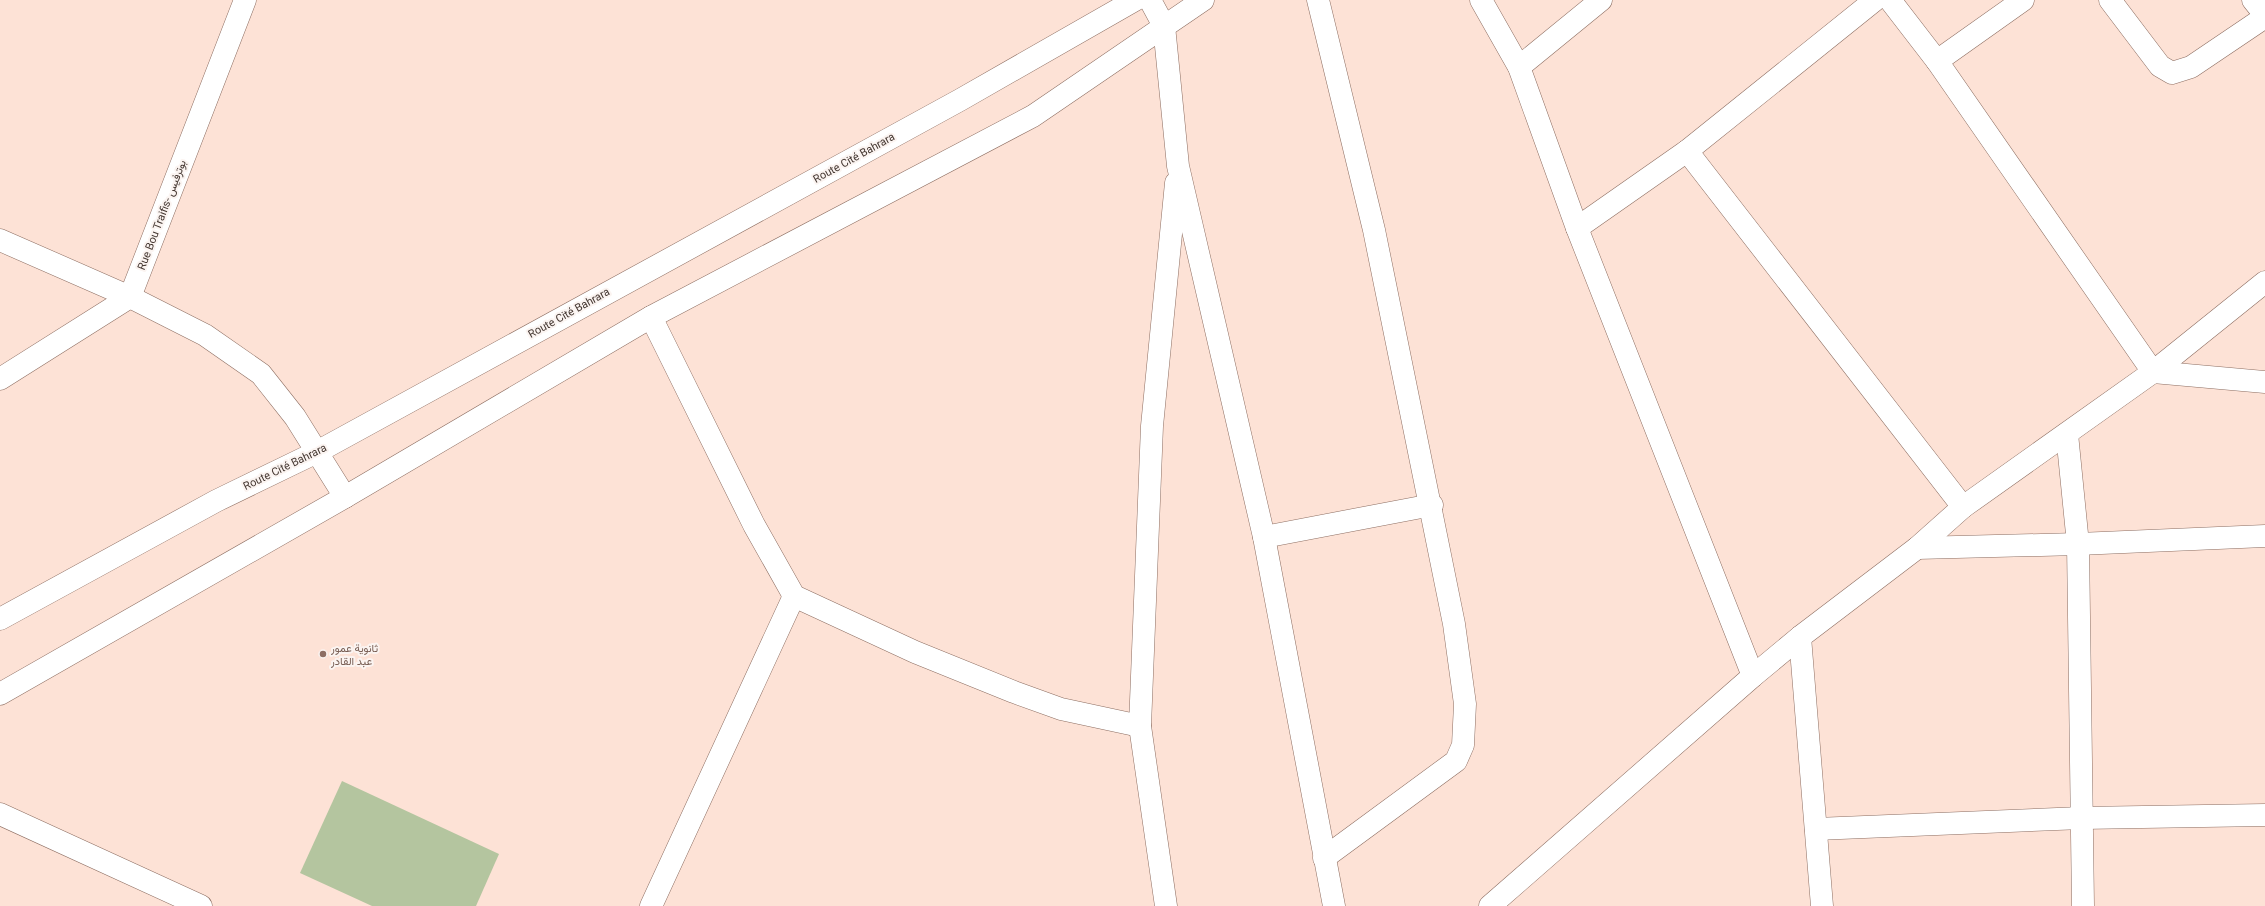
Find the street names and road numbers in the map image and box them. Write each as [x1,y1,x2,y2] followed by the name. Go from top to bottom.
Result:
[811,130,897,186] street label: Route Cité Bahrara
[135,158,189,272] street label: Rue Bou Traifis- بوترفيس
[526,285,612,341] street label: Route Cité Bahrara
[241,441,329,493] street label: Route Cité Bahrara

